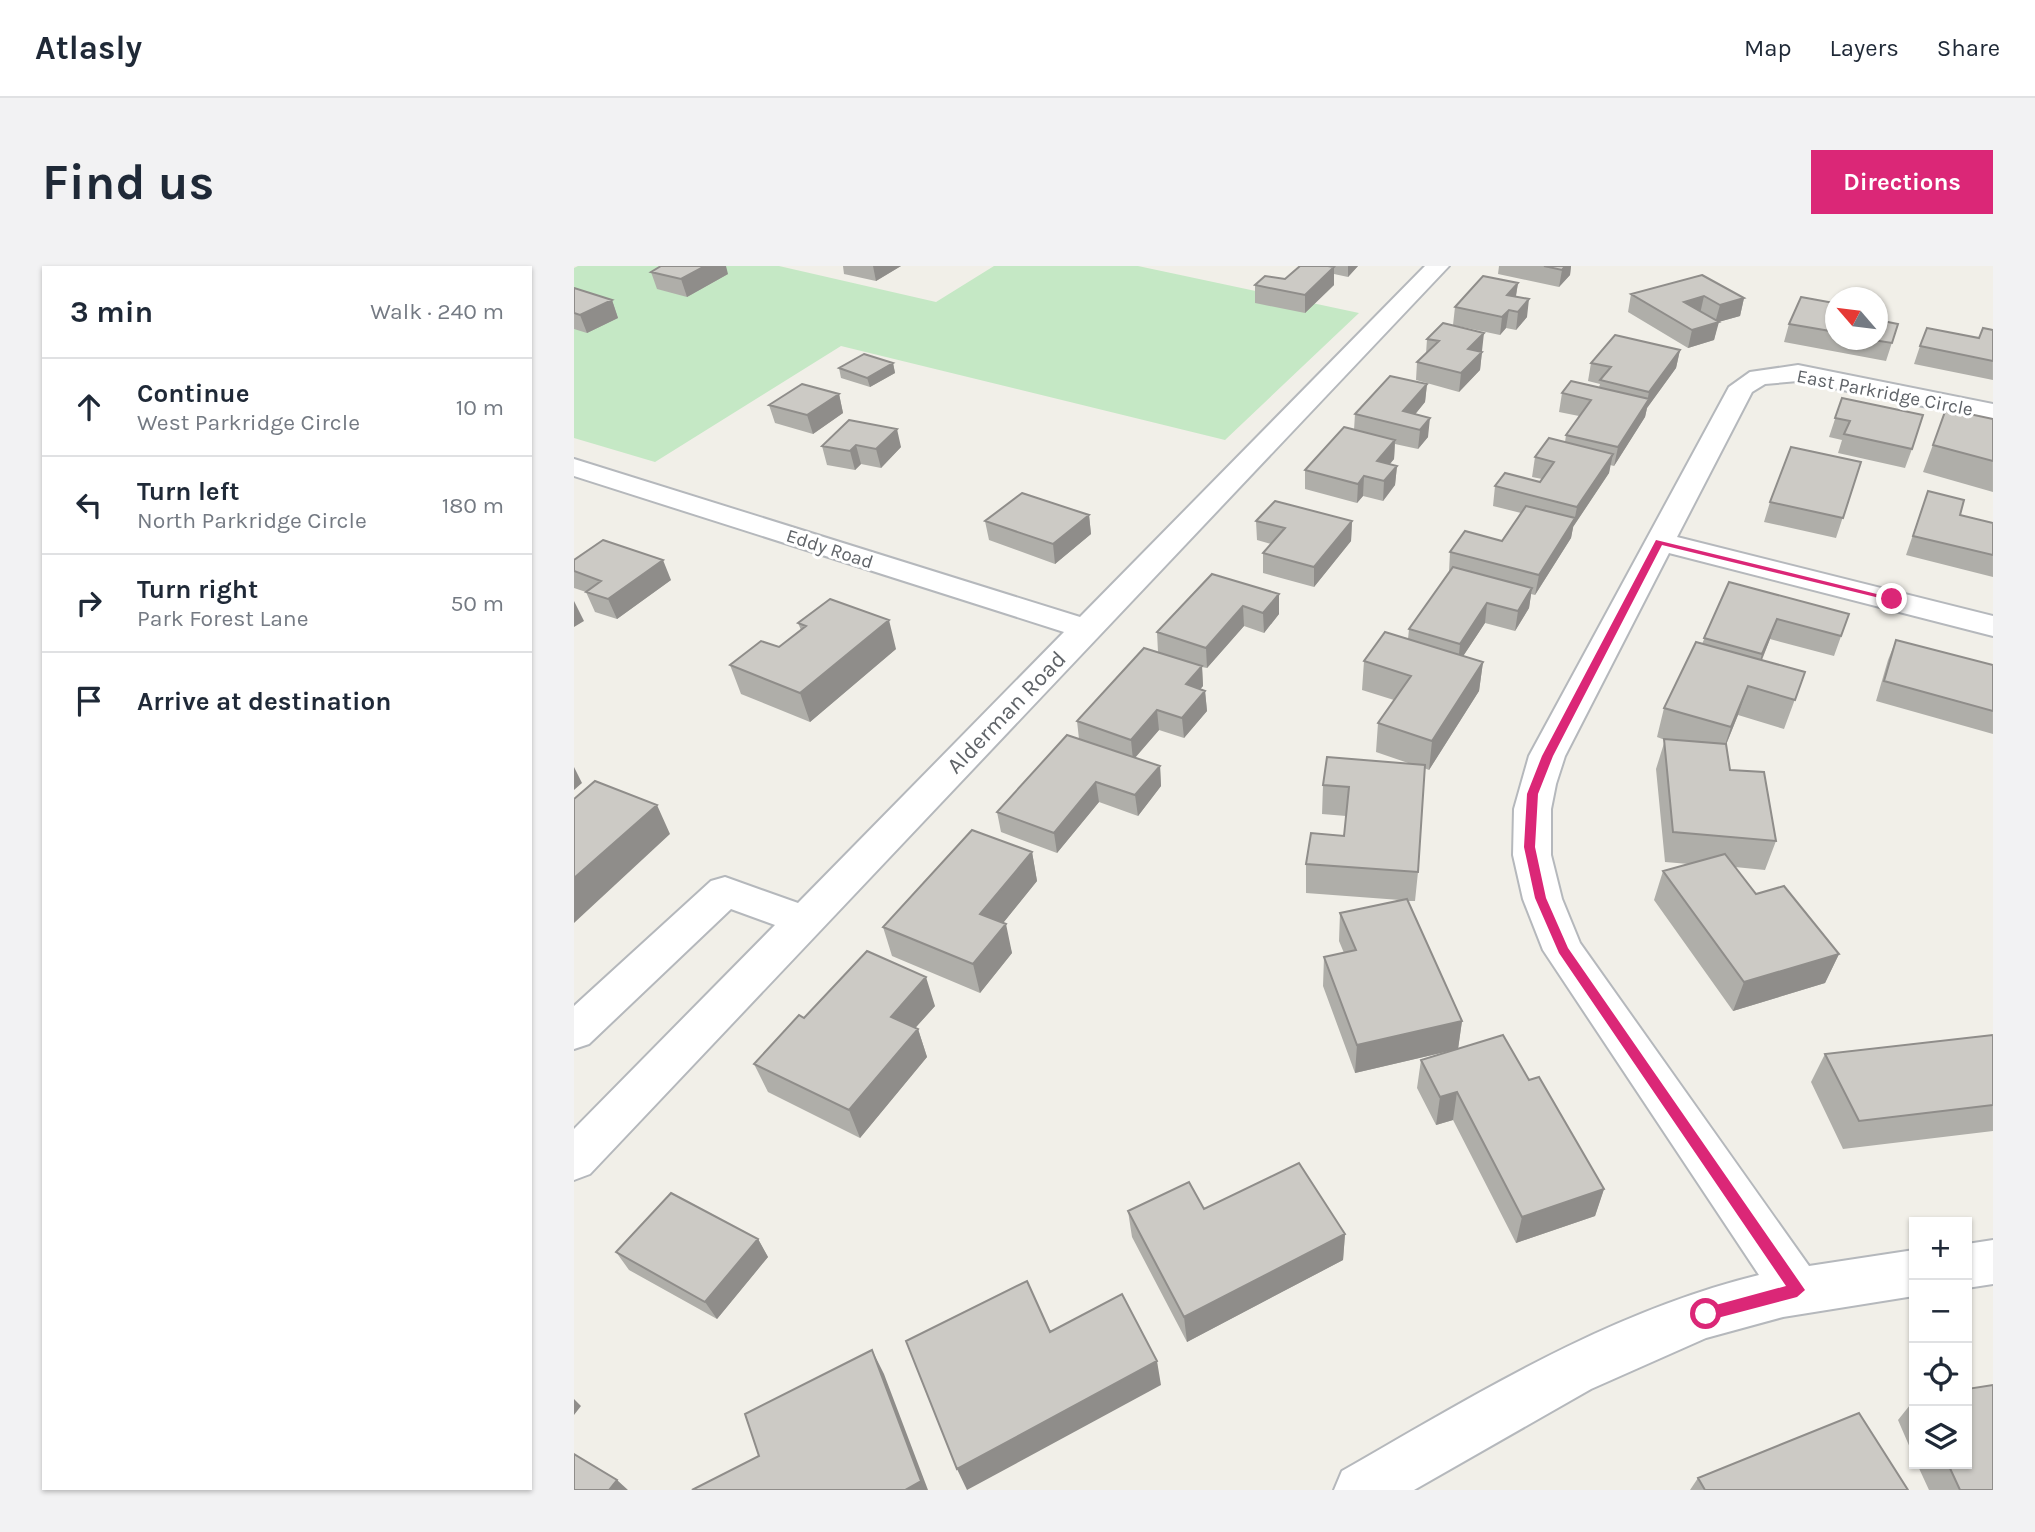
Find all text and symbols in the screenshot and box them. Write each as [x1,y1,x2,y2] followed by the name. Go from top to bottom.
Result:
[35,29,142,67] text: Atlasly
[1744,34,1792,62] text: Map
[1830,34,1899,62] text: Layers
[1937,34,2000,62] text: Share
[1811,150,1993,214] button: Directions
[42,154,214,211] text: Find us
[1825,287,1888,350] north arrow
[70,294,153,330] text: 3 min
[370,298,504,325] text: Walk · 240 m
[1795,365,1975,421] street label: East Parkridge Circle
[137,378,249,409] text: Continue
[70,388,108,426] icon: ahead
[456,394,504,421] text: 10 m
[137,409,360,436] text: West Parkridge Circle
[137,476,239,507] text: Turn left
[70,486,108,524] icon: left
[442,492,504,519] text: 180 m
[137,507,367,534] text: North Parkridge Circle
[783,525,876,573] street label: Eddy Road
[137,574,258,605] text: Turn right
[1876,583,1907,614] route end
[70,584,108,622] icon: right
[450,590,504,617] text: 50 m
[137,605,309,632] text: Park Forest Lane
[941,645,1072,779] street label: Alderman Road
[70,682,108,720] icon: arrive
[137,686,391,717] text: Arrive at destination
[1909,1217,1972,1469] map controls
[1909,1217,1972,1280] button: +
[1909,1280,1972,1343] button: −
[1690,1298,1721,1329] route start
[1909,1343,1972,1406] button: locate
[1909,1406,1972,1469] button: layers

